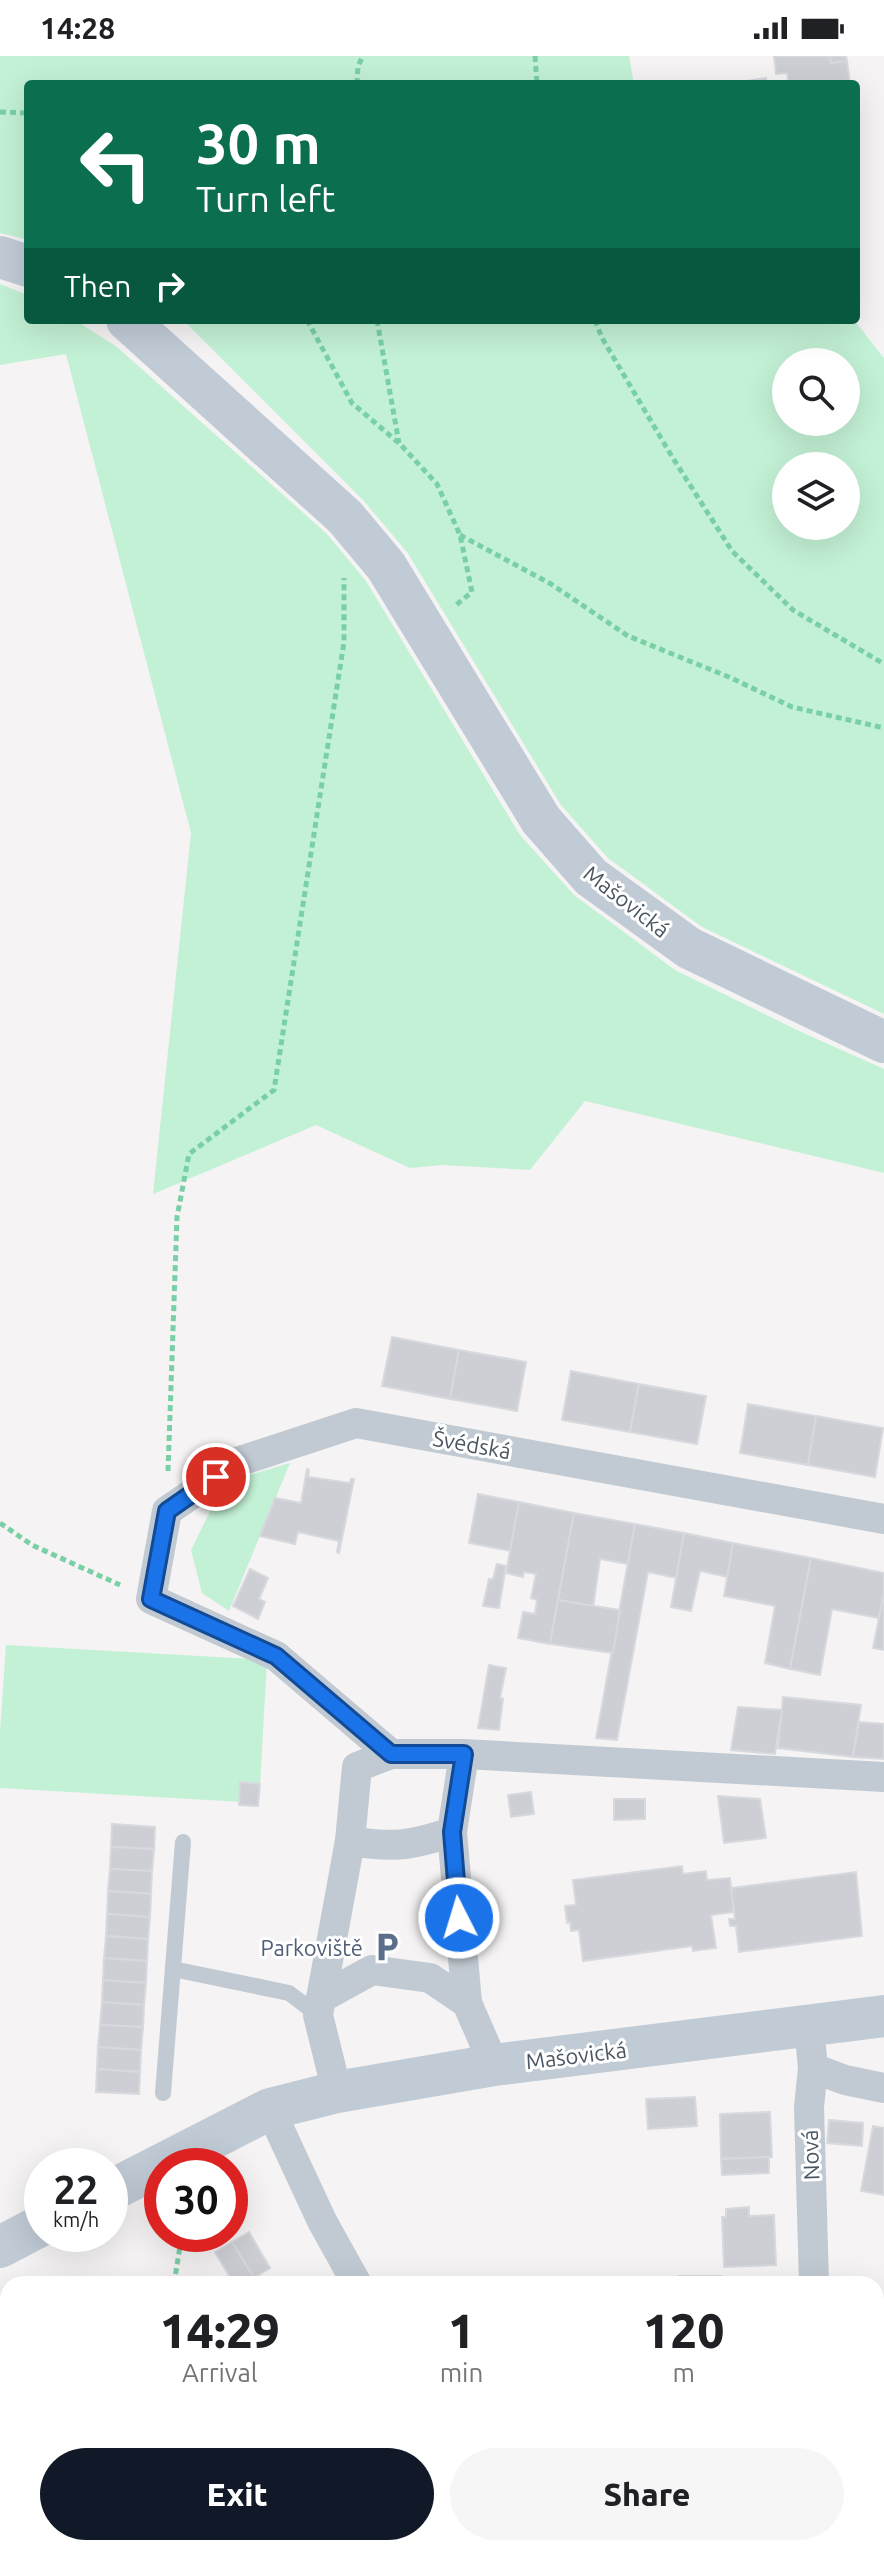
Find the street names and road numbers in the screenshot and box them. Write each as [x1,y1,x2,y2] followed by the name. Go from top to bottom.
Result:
[579,860,675,942] street label: Mašovická
[431,1425,513,1463] street label: Švédská
[524,2036,628,2074] street label: Mašovická
[797,2129,823,2181] street label: Nová

